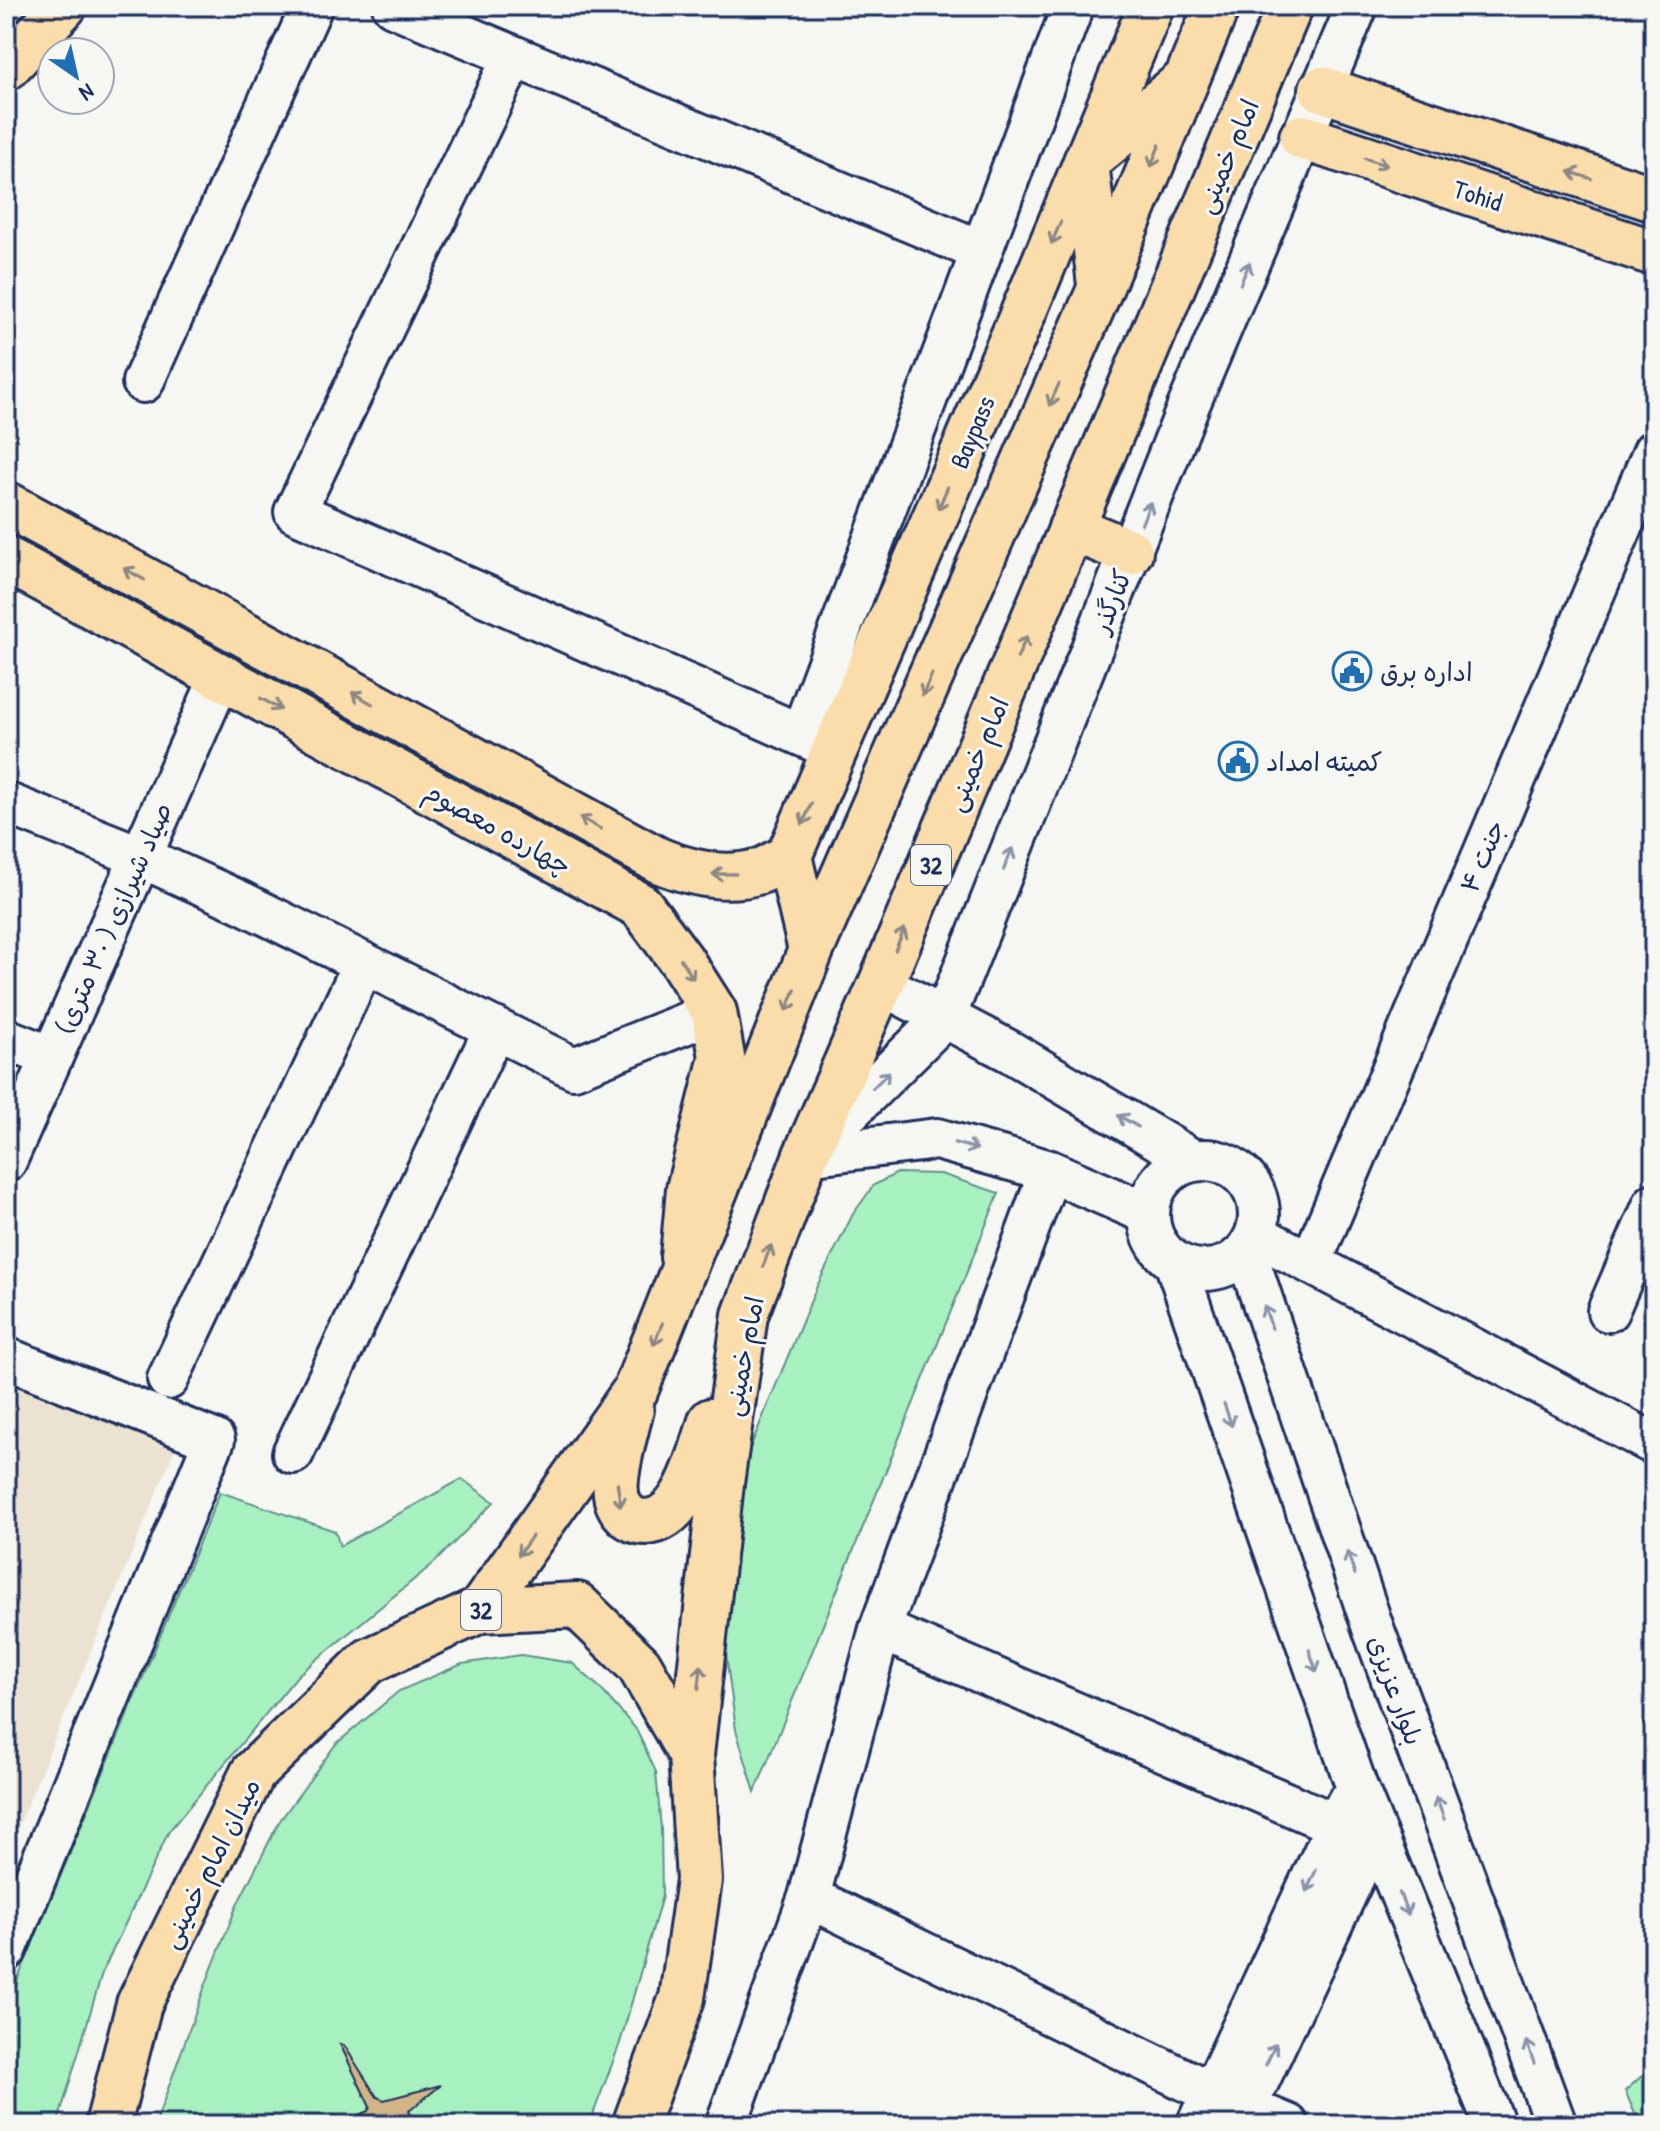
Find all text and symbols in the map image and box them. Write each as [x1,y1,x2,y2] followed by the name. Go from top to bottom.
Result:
[36,36,116,116] north arrow
[74,77,100,108] text: N
[1187,93,1270,220] street label: امام خمینی
[1147,143,1161,168] one-way arrow
[1363,155,1388,170] one-way arrow
[1568,166,1593,181] one-way arrow
[1449,171,1507,219] street label: Tohid
[1048,220,1063,245] one-way arrow
[1238,261,1253,286] one-way arrow
[1045,382,1060,407] one-way arrow
[941,390,1003,474] street label: Baypass
[935,485,950,510] one-way arrow
[1139,501,1154,526] one-way arrow
[1082,564,1140,640] street label: کنارگذر
[122,565,146,581] one-way arrow
[1015,635,1030,660] one-way arrow
[1331,650,1373,692] public building icon: اداره برق
[1380,654,1473,689] place label: اداره برق
[919,672,934,696] one-way arrow
[350,690,374,706] one-way arrow
[937,691,1020,818] street label: امام خمینی
[259,696,282,712] one-way arrow
[1217,740,1259,782] public building icon: کمیته امداد
[1266,744,1382,779] place label: کمیته امداد
[417,773,578,885] street label: چهارده معصوم
[46,797,180,1039] street label: صیاد شیرازی ( ۳۰ متری)
[799,801,814,826] one-way arrow
[1451,814,1513,898] street label: جنت ۴
[579,815,602,831] one-way arrow
[911,845,951,885] road number: 32
[1002,847,1016,872] one-way arrow
[711,867,738,882] one-way arrow
[894,927,908,952] one-way arrow
[679,957,695,980] one-way arrow
[783,987,797,1012] one-way arrow
[871,1071,891,1090] one-way arrow
[1116,1113,1140,1128] one-way arrow
[953,1140,979,1155] one-way arrow
[761,1244,775,1269] one-way arrow
[714,1293,775,1419] street label: امام خمینی
[1259,1305,1274,1330] one-way arrow
[650,1321,664,1346] one-way arrow
[1221,1402,1236,1427] one-way arrow
[612,1481,627,1507] one-way arrow
[517,1535,533,1557] one-way arrow
[1343,1551,1358,1576] one-way arrow
[461,1590,501,1630] road number: 32
[1360,1630,1432,1750] street label: بلوار عزیزی
[1306,1648,1321,1673] one-way arrow
[692,1664,707,1691] one-way arrow
[152,1772,271,1955] street label: میدان امام خمینی
[1432,1796,1446,1821] one-way arrow
[1303,1869,1318,1893] one-way arrow
[1398,1891,1413,1916] one-way arrow
[1521,2040,1536,2065] one-way arrow
[1264,2043,1279,2067] one-way arrow

